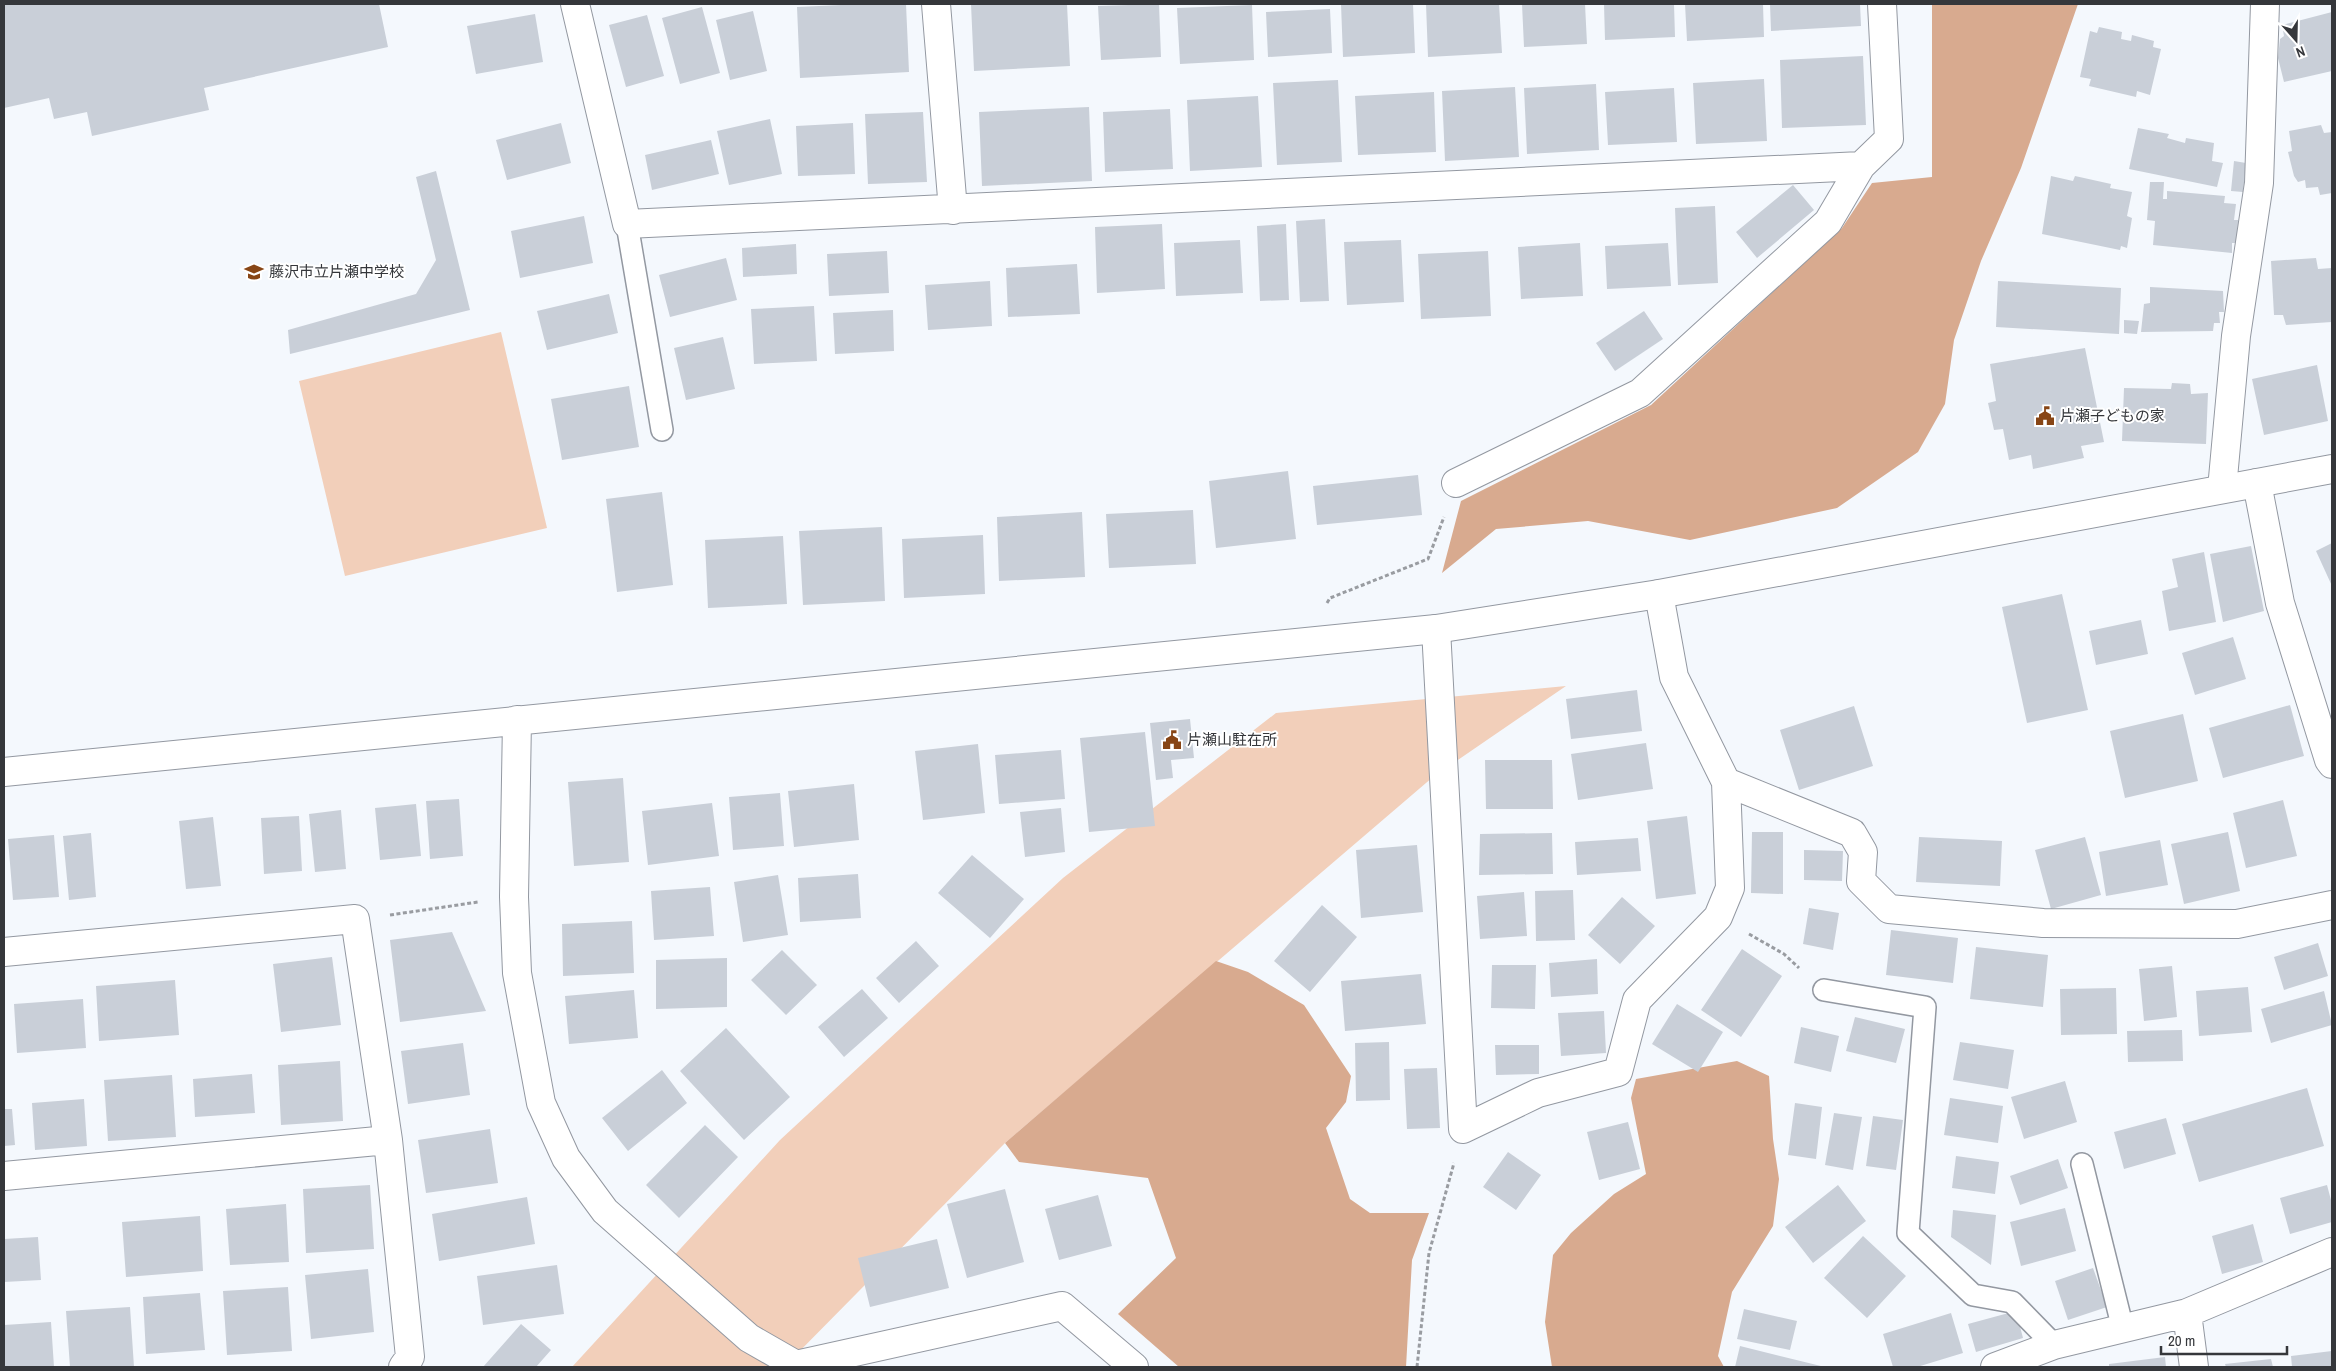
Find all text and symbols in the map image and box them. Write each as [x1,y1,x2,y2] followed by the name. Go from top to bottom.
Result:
[2271,15,2321,65] north arrow
[2293,42,2307,62] text: N
[243,261,265,283] school or university icon: 藤沢市立片瀬中学校
[269,261,404,282] place label: 藤沢市立片瀬中学校
[2034,405,2056,427] public building icon: 片瀬子どもの家
[2060,405,2165,426] place label: 片瀬子どもの家
[1161,729,1183,751] public building icon: 片瀬山駐在所
[1187,729,1277,750] place label: 片瀬山駐在所
[2161,1324,2287,1356] scale bar
[2168,1330,2195,1351] text: 20 m

